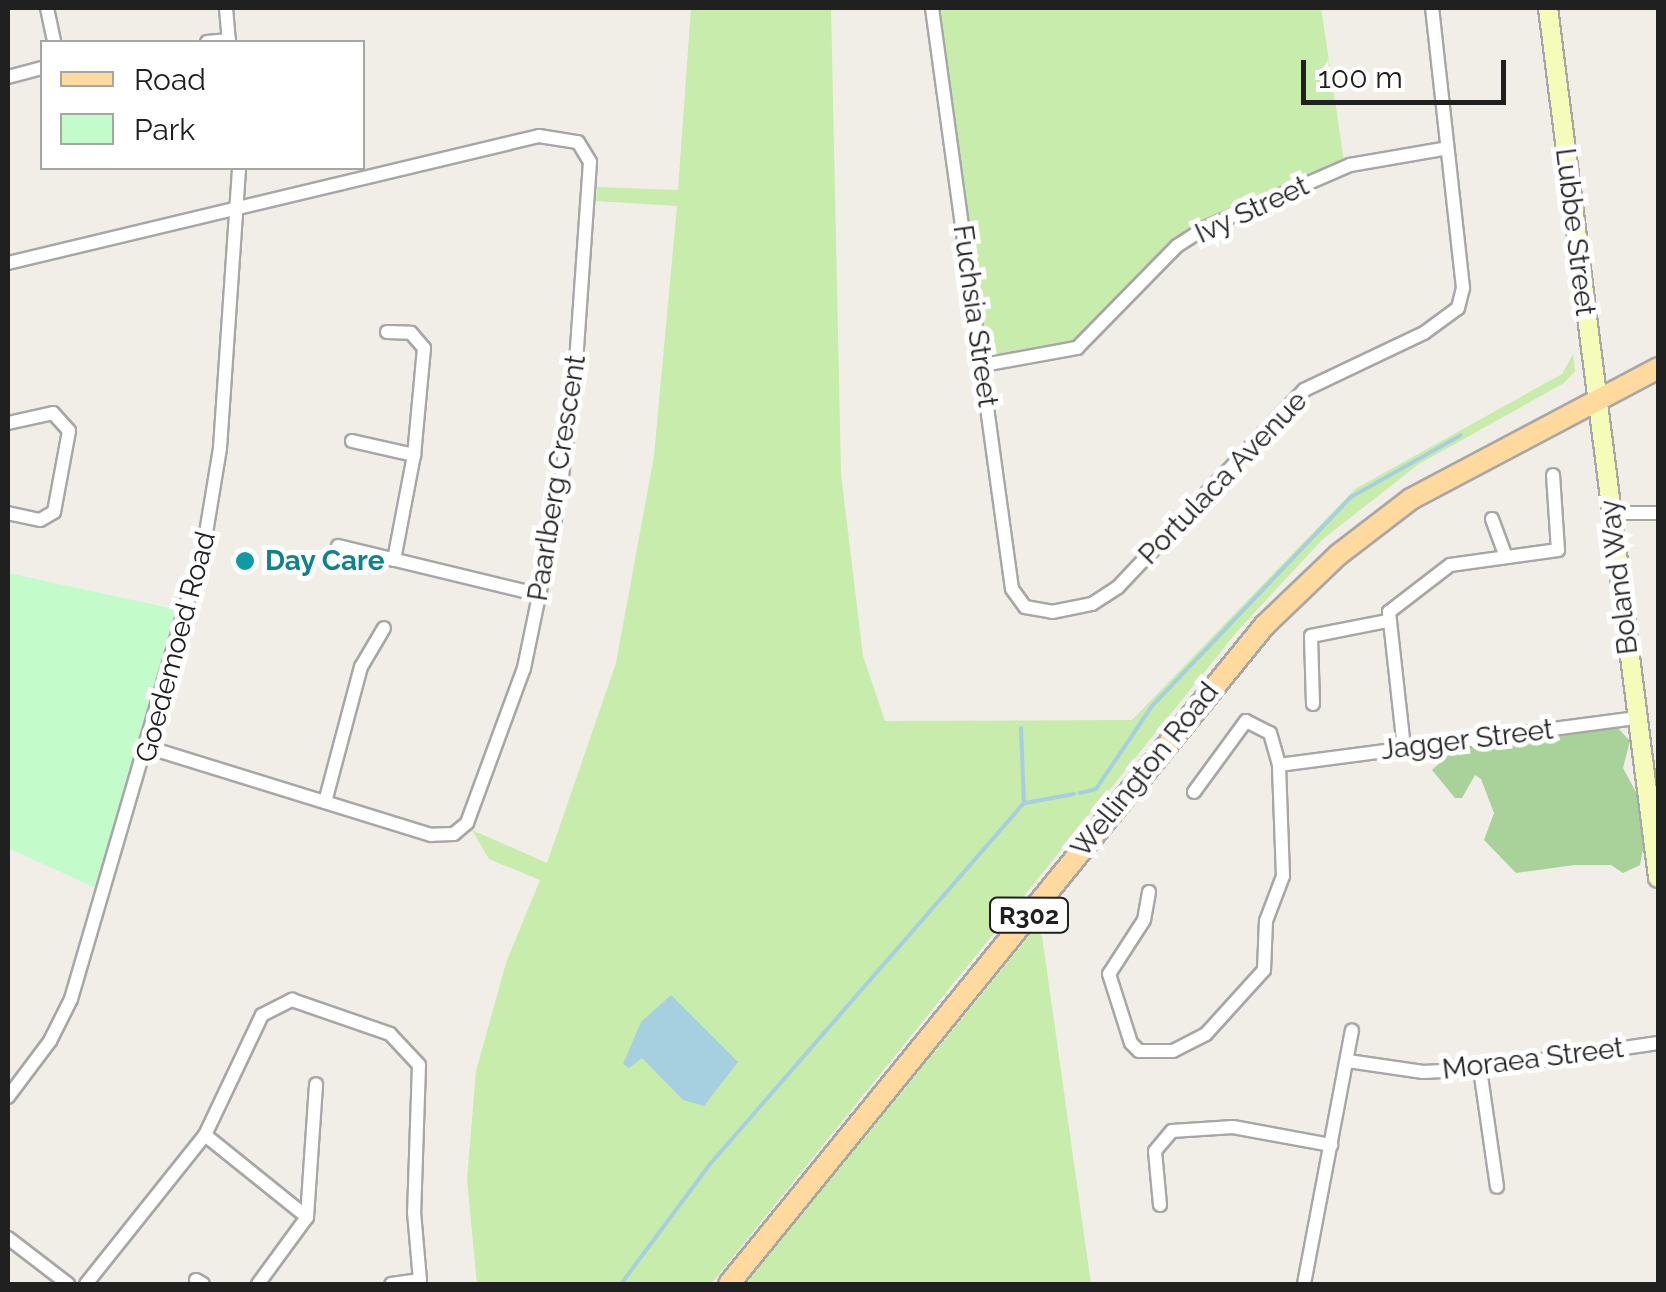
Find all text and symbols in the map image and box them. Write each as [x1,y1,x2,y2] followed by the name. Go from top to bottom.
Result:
[40,40,365,170] legend
[1306,40,1511,102] scale bar
[1318,60,1403,95] text: 100 m
[134,62,206,97] text: Road
[134,112,195,147] text: Park
[1548,146,1602,318] street label: Lubbe Street
[1190,169,1314,251] street label: Ivy Street
[946,223,1004,409] street label: Fuchsia Street
[521,353,593,603] street label: Paarlberg Crescent
[1132,384,1314,572] street label: Portulaca Avenue
[1593,497,1645,657] street label: Boland Way
[129,528,223,766] street label: Goedemoed Road
[265,544,385,578] place label: Day Care
[234,550,256,572] marker: Day Care
[1064,676,1226,864] street label: Wellington Road
[1379,713,1555,767] street label: Jagger Street
[986,895,1072,935] road number: R302
[1440,1031,1626,1087] street label: Moraea Street

